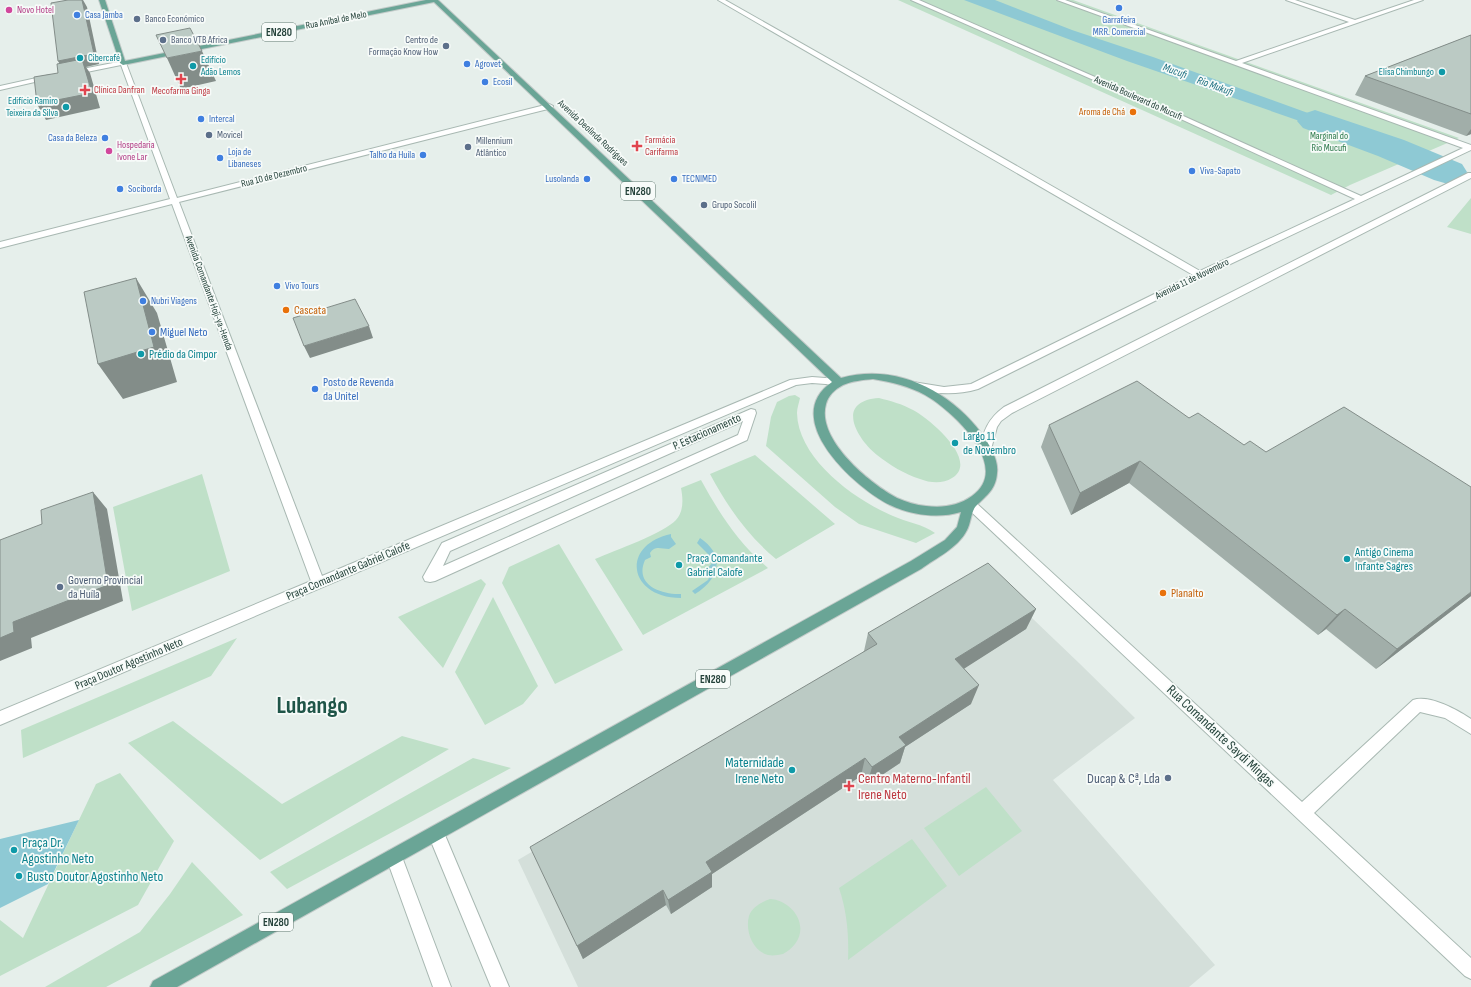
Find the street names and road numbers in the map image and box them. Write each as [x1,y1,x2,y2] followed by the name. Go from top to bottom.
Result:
[304,8,368,32] street label: Rua Aníbal de Melo
[262,23,296,41] road number: EN280
[1091,73,1184,123] street label: Avenida Boulevard do Mucufi
[555,97,631,169] street label: Avenida Deolinda Rodrigues
[240,162,308,190] street label: Rua 10 de Dezembro
[621,182,655,200] road number: EN280
[182,233,235,352] street label: Avenida Comandante Hoji-ya-Henda
[1152,256,1231,302] street label: Avenida 11 de Novembro
[671,410,743,454] street label: P. Estacionamento
[284,538,412,604] street label: Praça Comandante Gabriel Calofe
[73,634,185,694] street label: Praça Doutor Agostinho Neto
[696,670,730,688] road number: EN280
[1163,681,1279,791] street label: Rua Comandante Saydi Mingas
[259,913,293,931] road number: EN280

